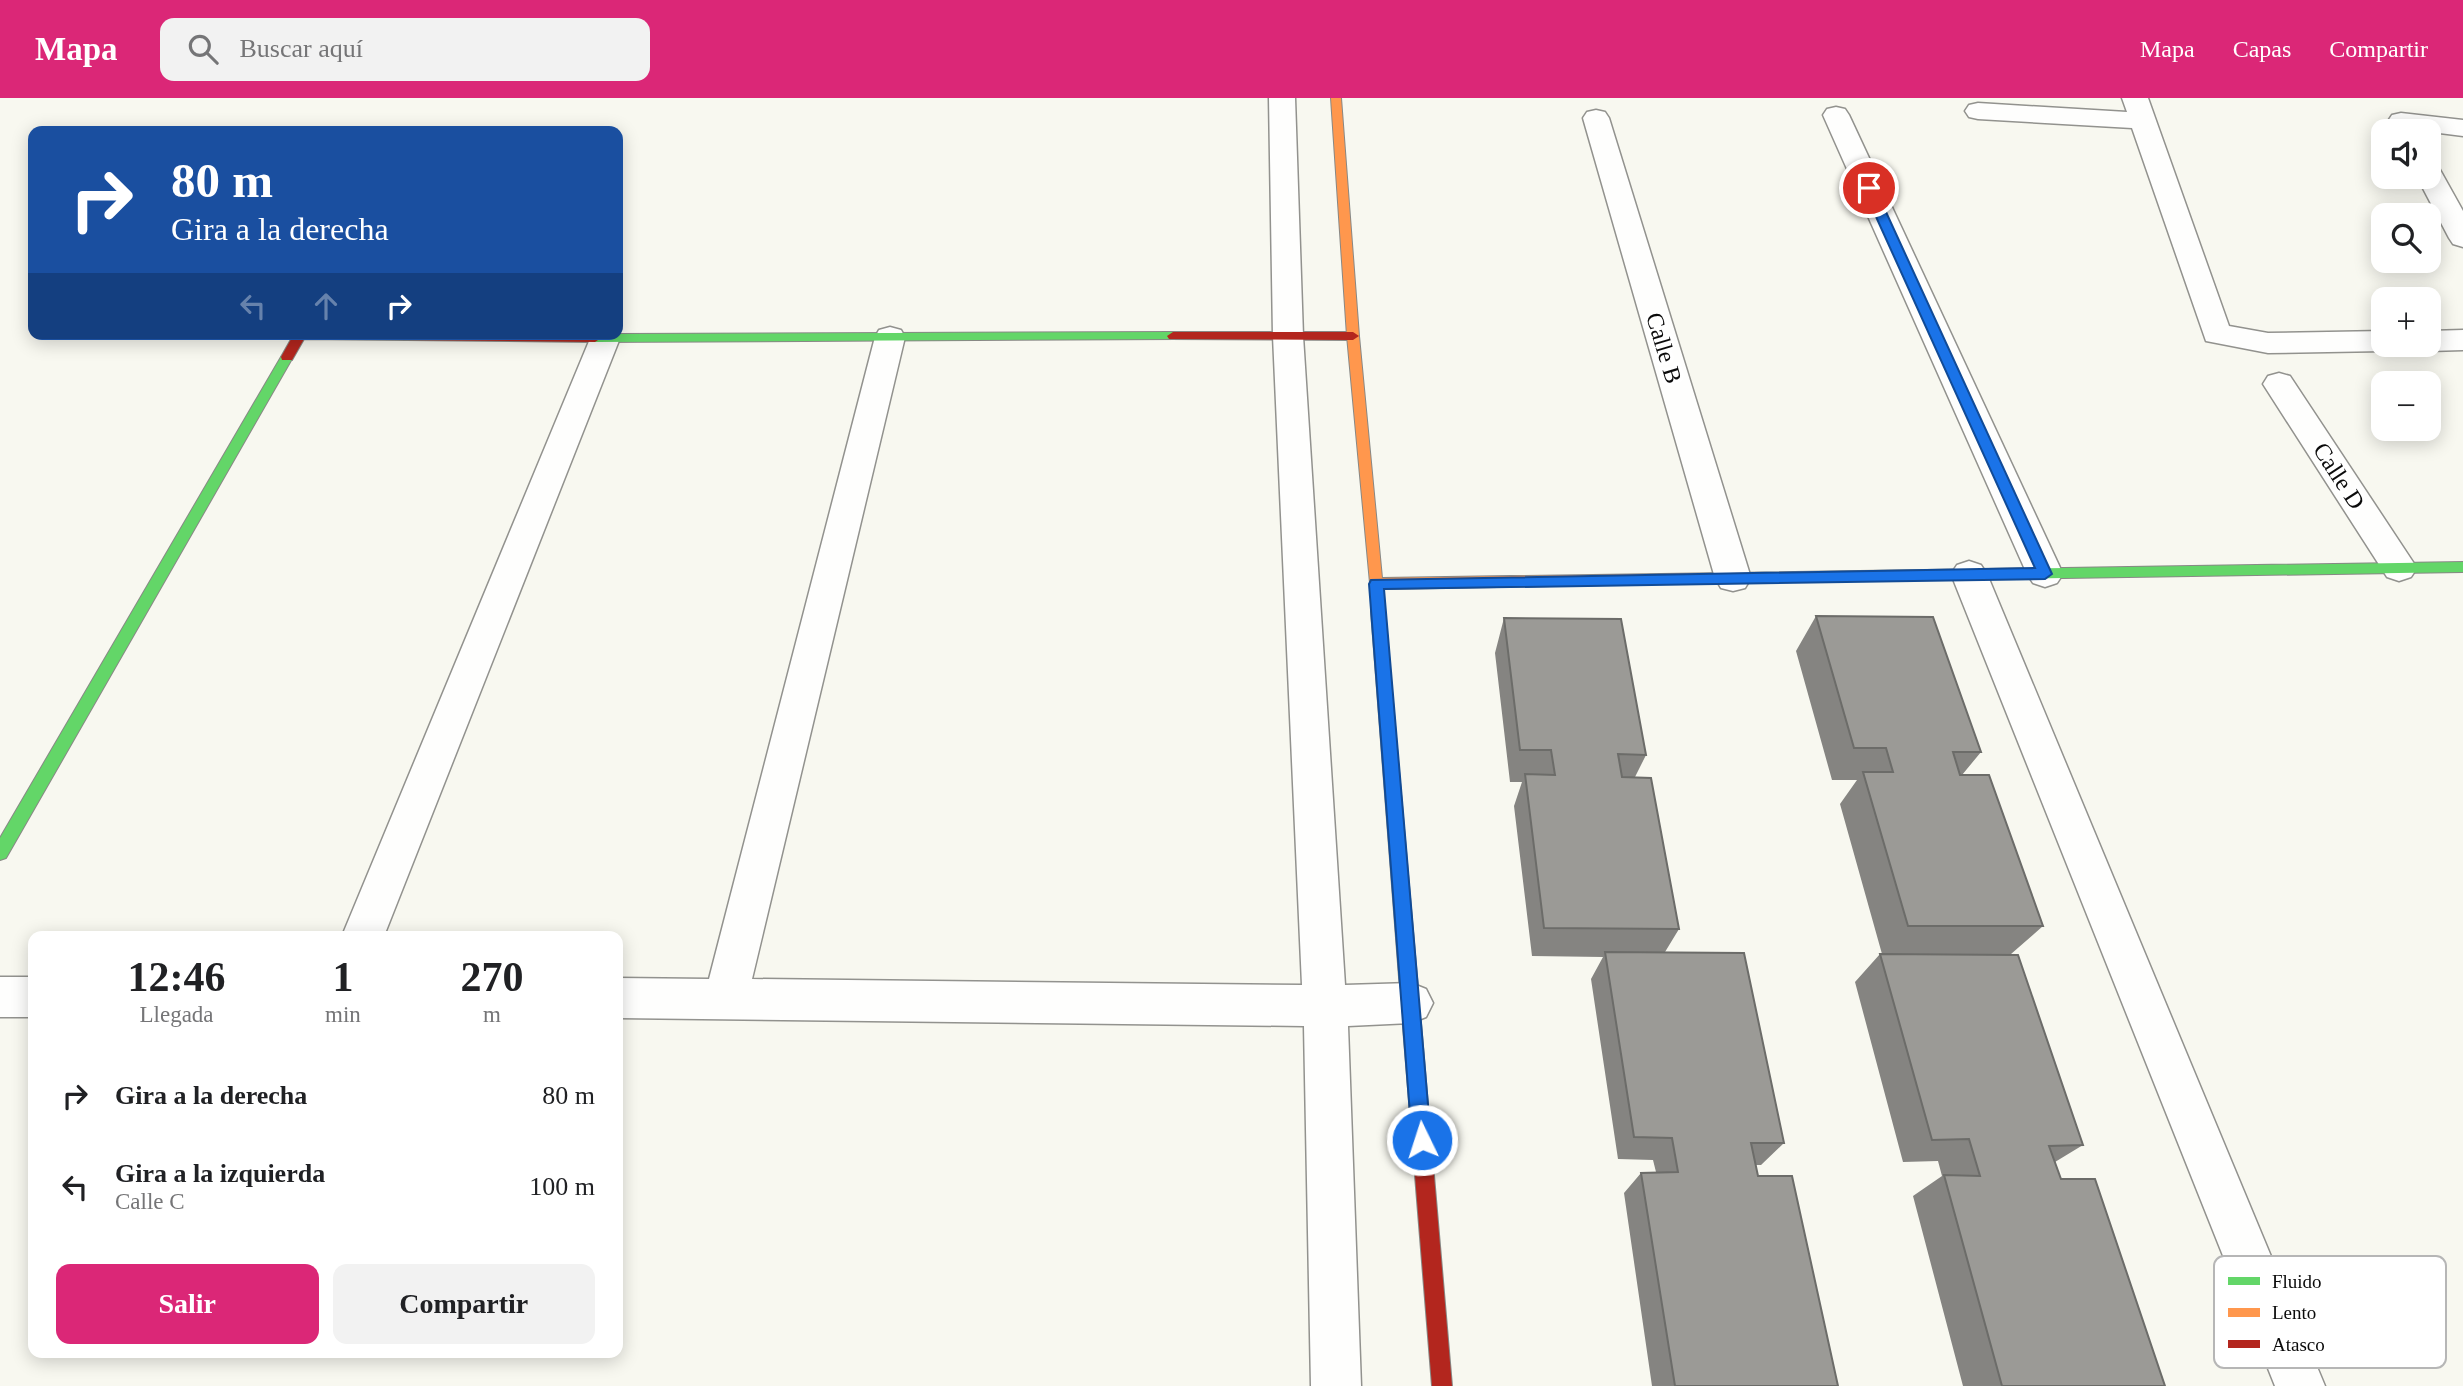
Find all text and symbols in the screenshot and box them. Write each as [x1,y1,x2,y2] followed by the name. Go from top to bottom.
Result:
[160,18,650,81] search box
[184,30,222,68] icon: search
[35,31,118,67] text: Mapa
[240,34,363,63] text: Buscar aquí
[2140,36,2195,62] text: Mapa
[2233,36,2291,62] text: Capas
[2329,36,2428,62] text: Compartir
[2371,119,2441,441] map controls
[2371,119,2441,189] button: sound
[171,153,273,208] text: 80 m
[56,154,147,245] icon: right
[1839,158,1899,218] pin
[1850,169,1888,207] icon: arrive
[2371,203,2441,273] button: search
[171,211,389,247] text: Gira a la derecha
[234,287,272,325] icon: left
[307,287,345,325] icon: ahead
[380,287,418,325] icon: right
[2371,287,2441,357] button: +
[1641,309,1687,387] street label: Calle B
[2371,371,2441,441] button: −
[2308,438,2370,514] street label: Calle D
[128,954,226,1000] text: 12:46
[332,954,353,1000] text: 1
[460,954,523,1000] text: 270
[140,1002,214,1027] text: Llegada
[325,1002,361,1027] text: min
[483,1002,501,1027] text: m
[56,1077,94,1115] icon: right
[115,1081,307,1110] text: Gira a la derecha
[542,1081,595,1110] text: 80 m
[1385,1103,1459,1177] position arrow
[115,1159,325,1188] text: Gira a la izquierda
[56,1168,94,1206] icon: left
[529,1172,595,1201] text: 100 m
[115,1189,185,1214] text: Calle C
[2214,1256,2446,1368] legend
[56,1264,319,1344] button: Salir
[333,1264,595,1344] button: Compartir
[2272,1271,2322,1292] text: Fluido
[2272,1302,2316,1323] text: Lento
[2272,1334,2325,1355] text: Atasco

